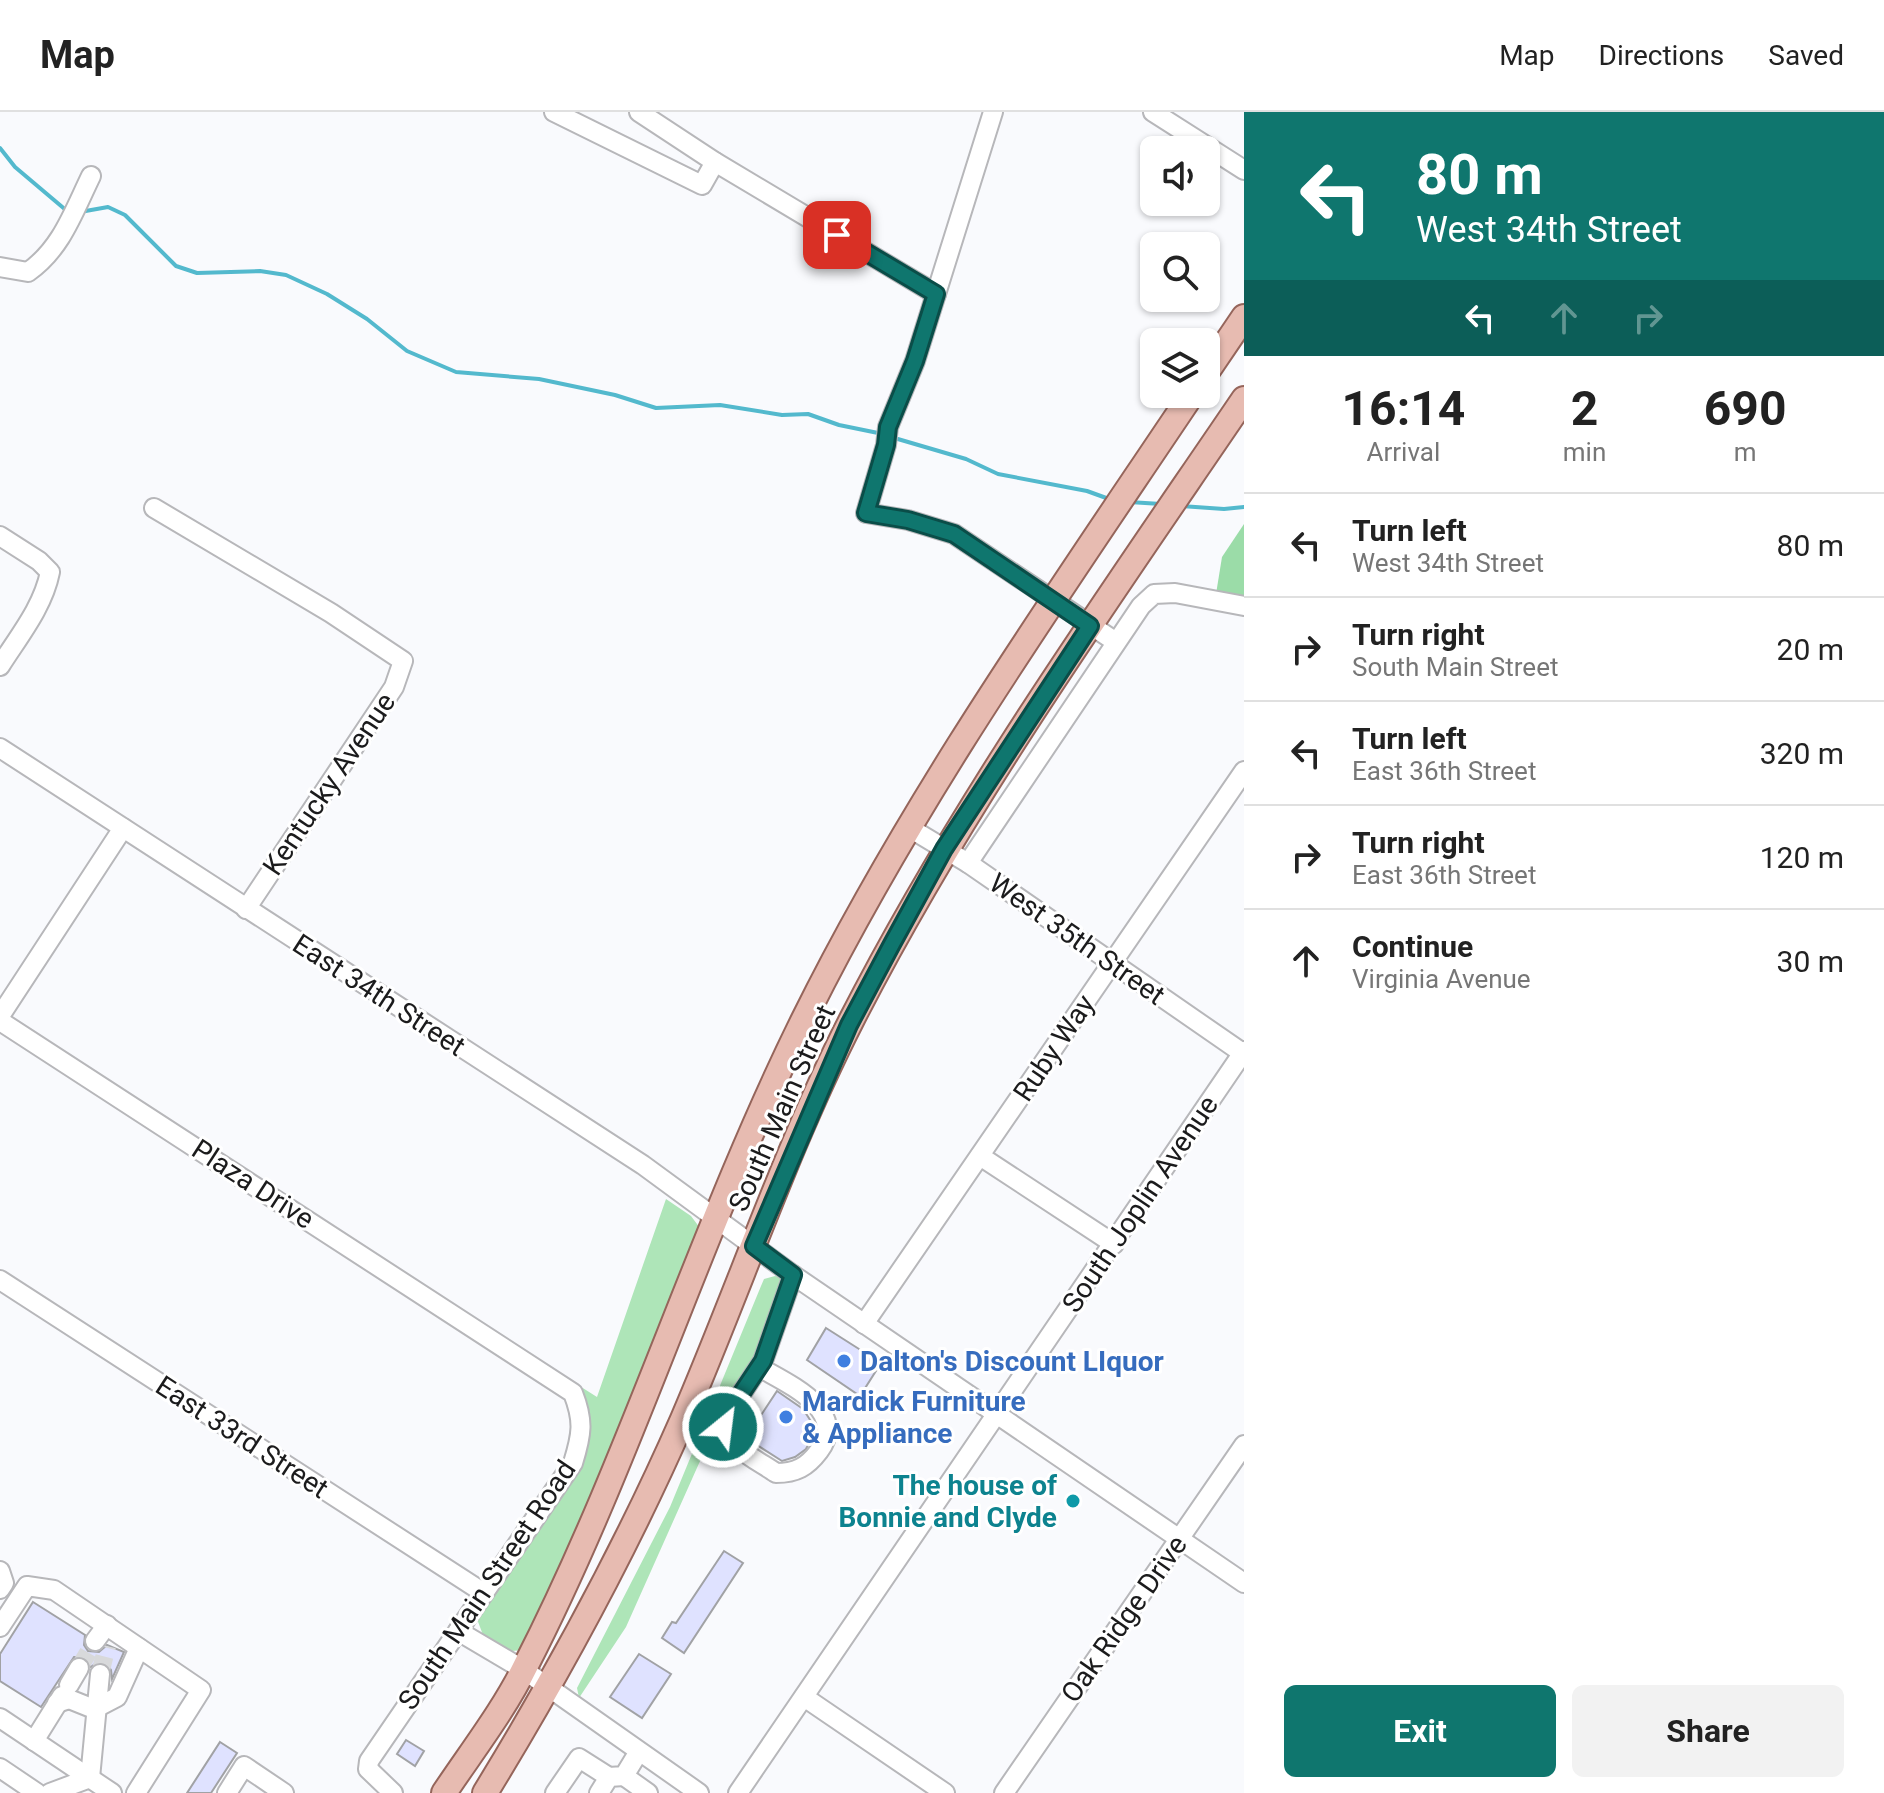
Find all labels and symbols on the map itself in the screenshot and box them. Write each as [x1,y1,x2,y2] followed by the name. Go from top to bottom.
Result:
[803,201,871,269] pin
[256,687,402,881] street label: Kentucky Avenue
[983,866,1171,1012] street label: West 35th Street
[287,927,471,1063] street label: East 34th Street
[1006,989,1102,1107] street label: Ruby Way
[722,1000,842,1216] street label: South Main Street
[1055,1089,1225,1319] street label: South Joplin Avenue
[186,1132,320,1236] street label: Plaza Drive
[860,1345,1164,1378] place label: Dalton's Discount LIquor
[835,1352,853,1370] marker: Dalton's Discount LIquor
[150,1369,334,1505] street label: East 33rd Street
[681,1385,765,1469] position arrow
[802,1385,1026,1450] place label: Mardick Furniture & Appliance
[777,1408,795,1426] marker: Mardick Furniture & Appliance
[391,1454,583,1716] street label: South Main Street Road
[839,1469,1058,1534] place label: The house of Bonnie and Clyde
[1064,1492,1082,1510] marker: The house of Bonnie and Clyde
[1054,1529,1194,1709] street label: Oak Ridge Drive

